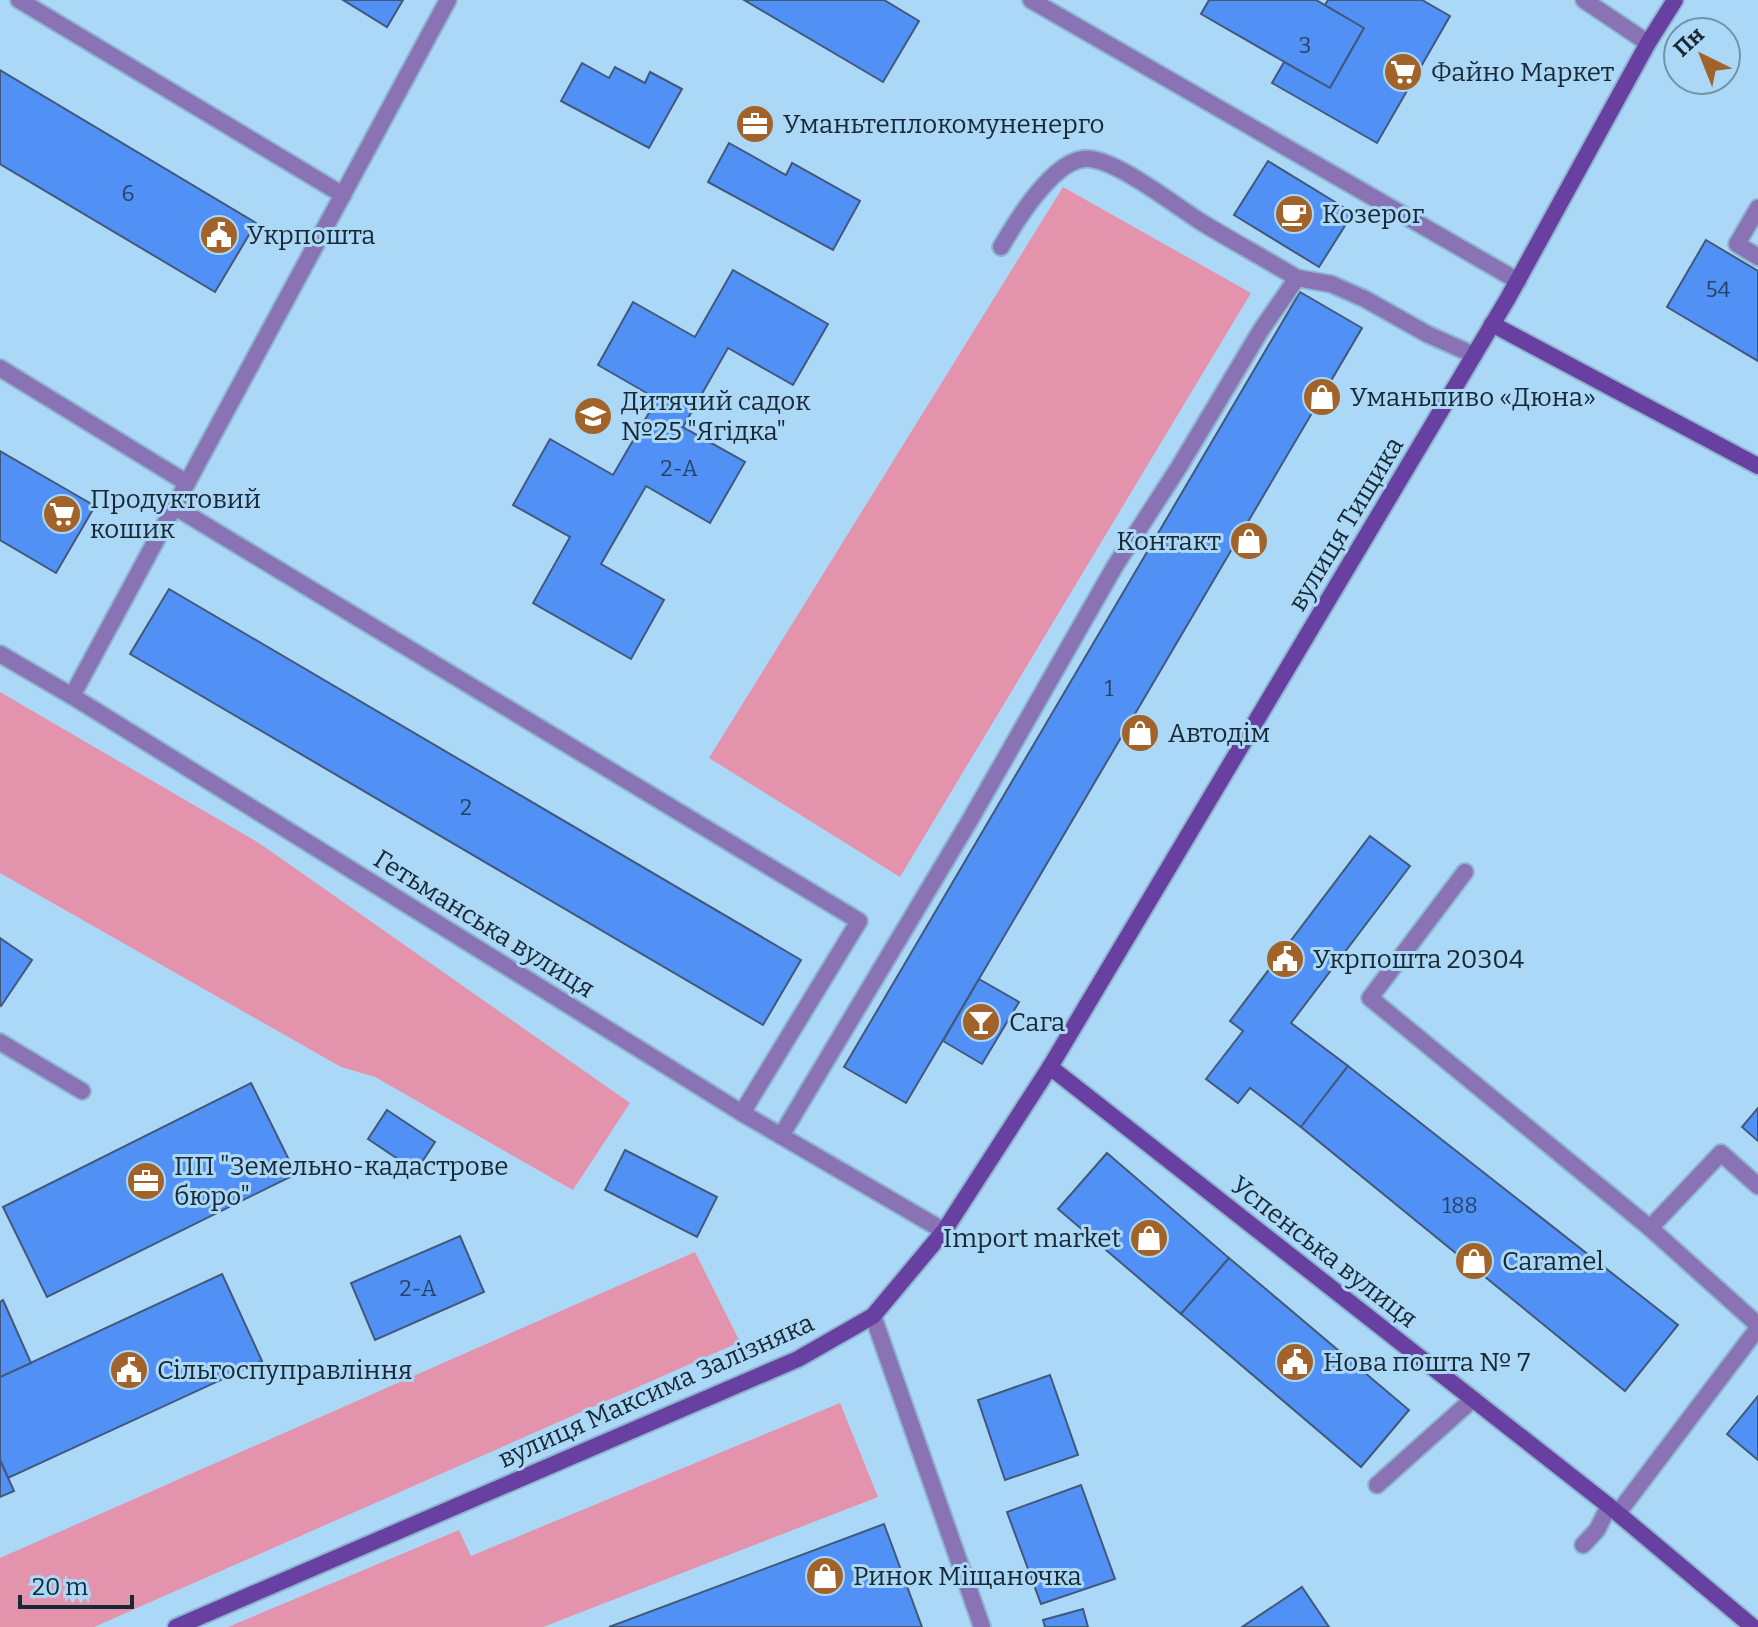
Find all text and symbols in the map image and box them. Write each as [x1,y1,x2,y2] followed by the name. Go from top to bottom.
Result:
[1662,16,1742,96] north arrow
[1668,21,1710,62] text: Пн
[1299,32,1311,59] house number: 3
[1382,51,1424,93] supermarket icon: Файно Маркет
[1431,57,1614,88] place label: Файно Маркет
[734,103,776,145] office icon: Уманьтеплокомуненерго
[783,109,1104,140] place label: Уманьтеплокомуненерго
[122,180,134,207] house number: 6
[1273,193,1315,235] cafe icon: Козерог
[1322,199,1424,230] place label: Козерог
[198,214,240,256] public building icon: Укрпошта
[247,220,375,251] place label: Укрпошта
[1706,276,1730,303] house number: 54
[1301,376,1343,418] shop icon: Уманьпиво «Дюна»
[1350,382,1596,413] place label: Уманьпиво «Дюна»
[621,386,811,447] place label: Дитячий садок №25 "Ягідка"
[572,395,614,437] school or university icon: Дитячий садок №25 "Ягідка"
[1282,431,1410,617] street label: вулиця Тищика
[660,455,698,482] house number: 2-А
[90,484,261,545] place label: Продуктовий кошик
[41,493,83,535] supermarket icon: Продуктовий кошик
[1228,520,1270,562] shop icon: Контакт
[1117,526,1221,557] place label: Контакт
[1105,675,1114,702] house number: 1
[1119,712,1161,754] shop icon: Автодім
[1168,718,1270,749] place label: Автодім
[460,794,472,821] house number: 2
[368,843,600,1005] street label: Гетьманська вулиця
[1264,938,1306,980] public building icon: Укрпошта 20304
[1313,944,1524,975] place label: Укрпошта 20304
[960,1001,1002,1043] bar icon: Сага
[1009,1007,1065,1038] place label: Сага
[174,1151,509,1212] place label: ПП "Земельно-кадастрове бюро"
[125,1160,167,1202] office icon: ПП "Земельно-кадастрове бюро"
[1225,1170,1423,1334] street label: Успенська вулиця
[1442,1192,1478,1219] house number: 188
[1128,1217,1170,1259] shop icon: Import market
[943,1223,1122,1254] place label: Import market
[1453,1240,1495,1282] shop icon: Caramel
[1502,1246,1604,1277] place label: Caramel
[399,1275,437,1302] house number: 2-А
[493,1307,819,1475] street label: вулиця Максима Залізняка
[1274,1341,1316,1383] public building icon: Нова пошта № 7
[1323,1347,1530,1378] place label: Нова пошта № 7
[108,1349,150,1391] public building icon: Сільгоспуправління
[157,1355,412,1386] place label: Сільгоспуправління
[804,1555,846,1597] shop icon: Ринок Міщаночка
[20,1559,132,1609] scale bar
[853,1561,1082,1592] place label: Ринок Міщаночка
[32,1573,88,1601] text: 20 m

